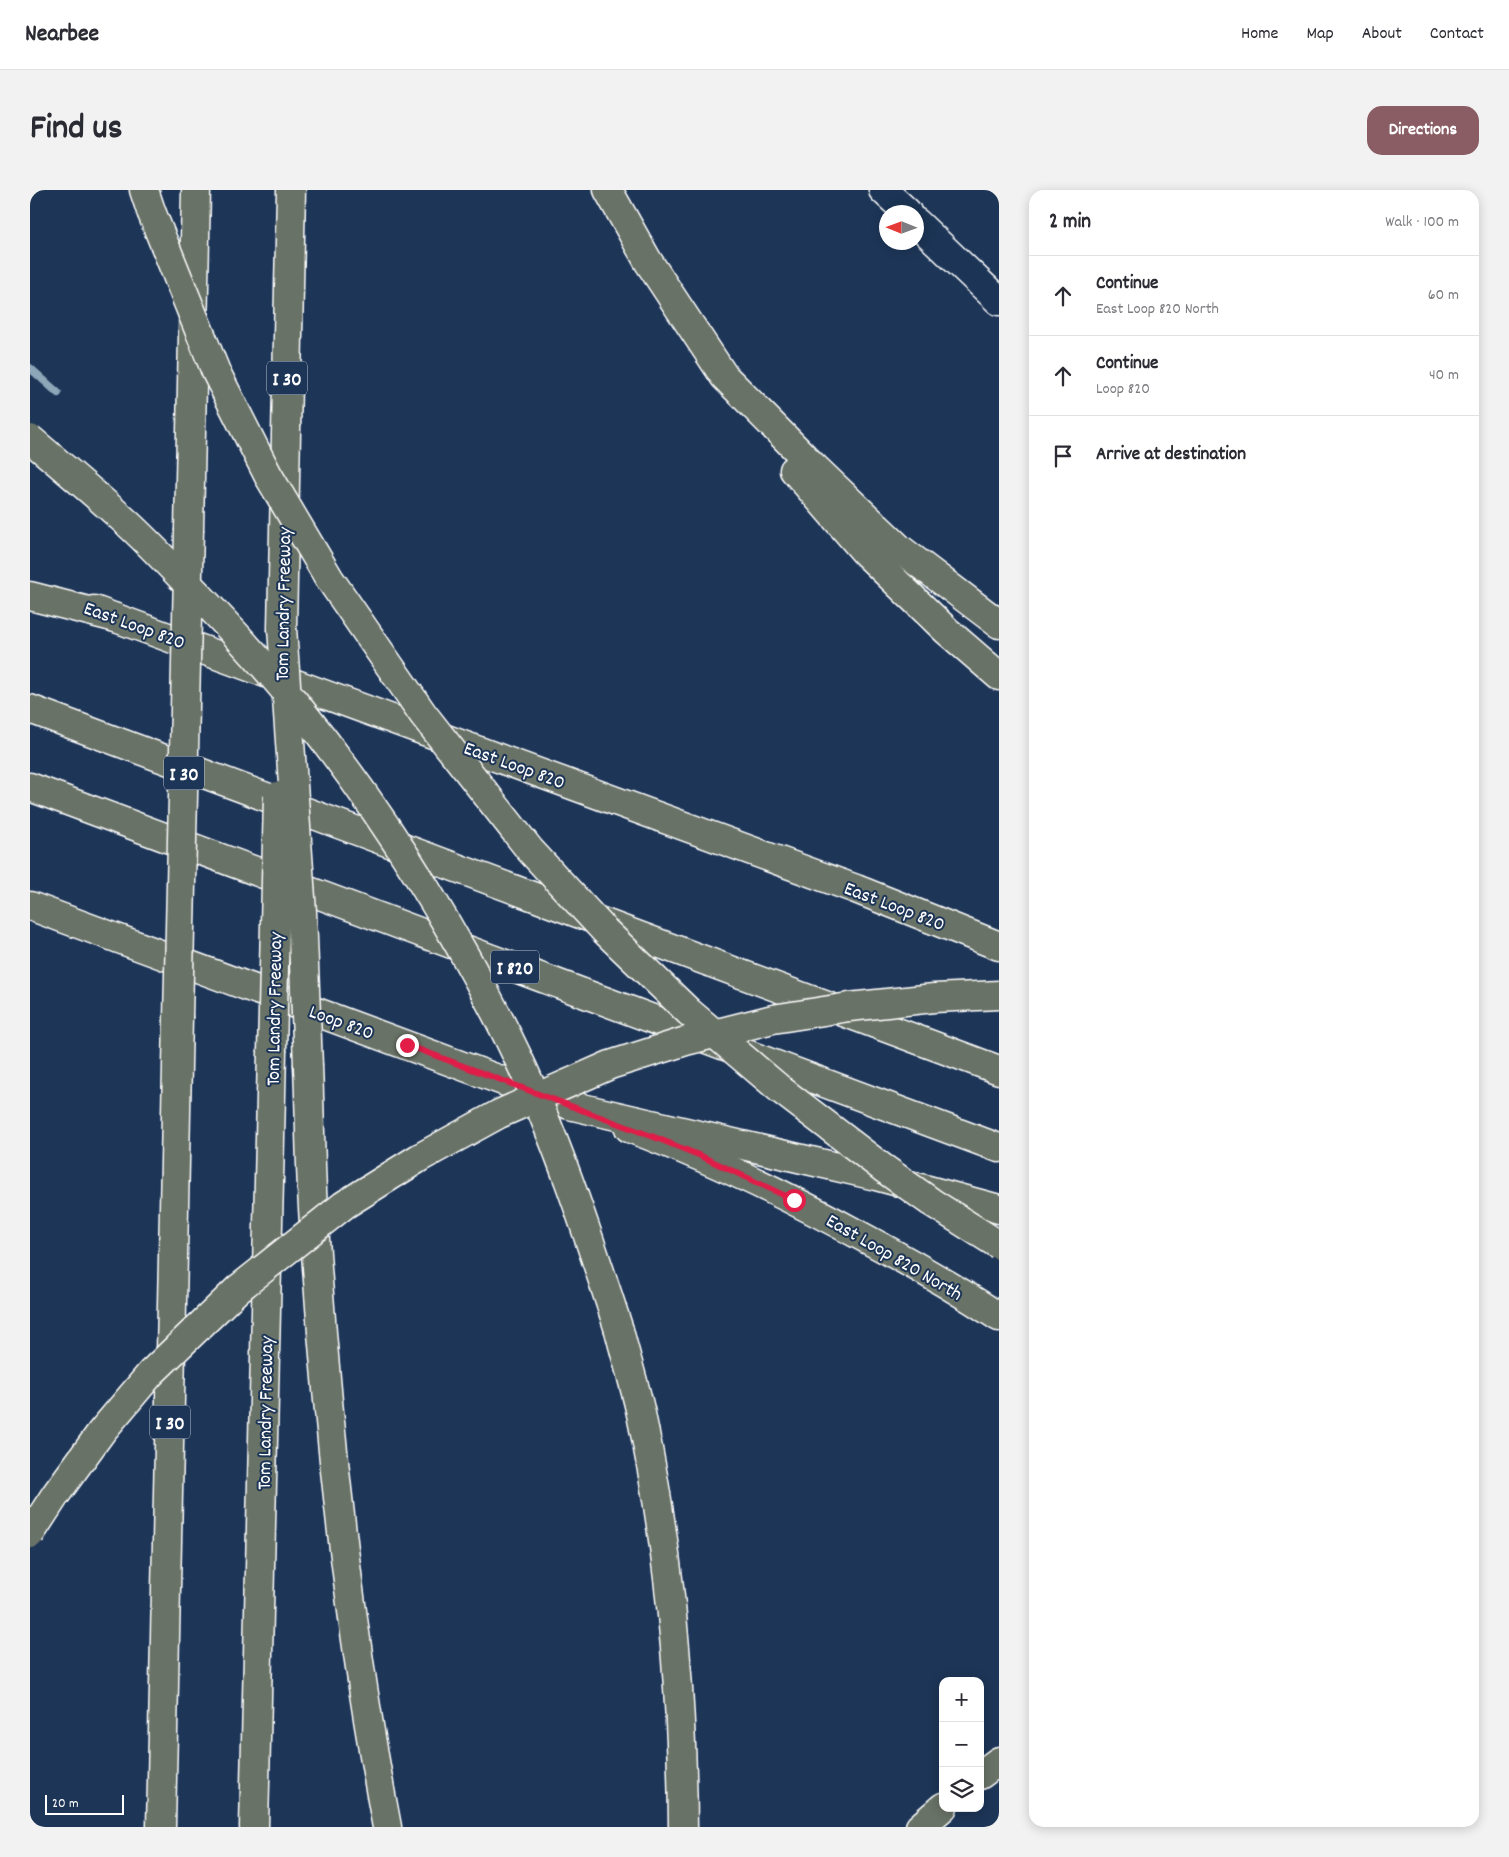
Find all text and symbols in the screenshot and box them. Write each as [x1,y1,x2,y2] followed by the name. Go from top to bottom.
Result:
[25,18,99,52] text: Nearbee
[1241,22,1278,47] text: Home
[1306,22,1334,47] text: Map
[1362,22,1402,47] text: About
[1430,22,1484,47] text: Contact
[30,105,122,155] text: Find us
[1367,106,1479,155] button: Directions
[879,205,924,250] north arrow
[1049,208,1091,238] text: 2 min
[1385,211,1459,234] text: Walk · 100 m
[1096,271,1158,298] text: Continue
[1049,282,1077,310] icon: ahead
[1428,284,1459,307] text: 60 m
[1096,298,1219,321] text: East Loop 820 North
[1096,351,1158,378] text: Continue
[267,362,307,394] road number: I 30
[1049,362,1077,390] icon: ahead
[1429,364,1459,387] text: 40 m
[1096,378,1150,401] text: Loop 820
[1049,442,1077,470] icon: arrive
[1096,442,1246,469] text: Arrive at destination
[270,526,300,681] street label: Tom Landry Freeway
[79,595,189,658] street label: East Loop 820
[459,735,569,798] street label: East Loop 820
[164,756,204,790] road number: I 30
[839,876,949,940] street label: East Loop 820
[261,931,291,1086] street label: Tom Landry Freeway
[491,950,539,984] road number: I 820
[304,999,377,1049] street label: Loop 820
[396,1034,419,1057] route end
[783,1189,806,1212] route start
[820,1208,967,1309] street label: East Loop 820 North
[252,1335,282,1490] street label: Tom Landry Freeway
[150,1406,190,1438] road number: I 30
[939,1677,984,1812] map controls
[939,1677,984,1722] button: +
[939,1722,984,1767] button: −
[939,1767,984,1812] button: layers
[45,1792,124,1815] scale bar
[52,1794,79,1814] text: 20 m

